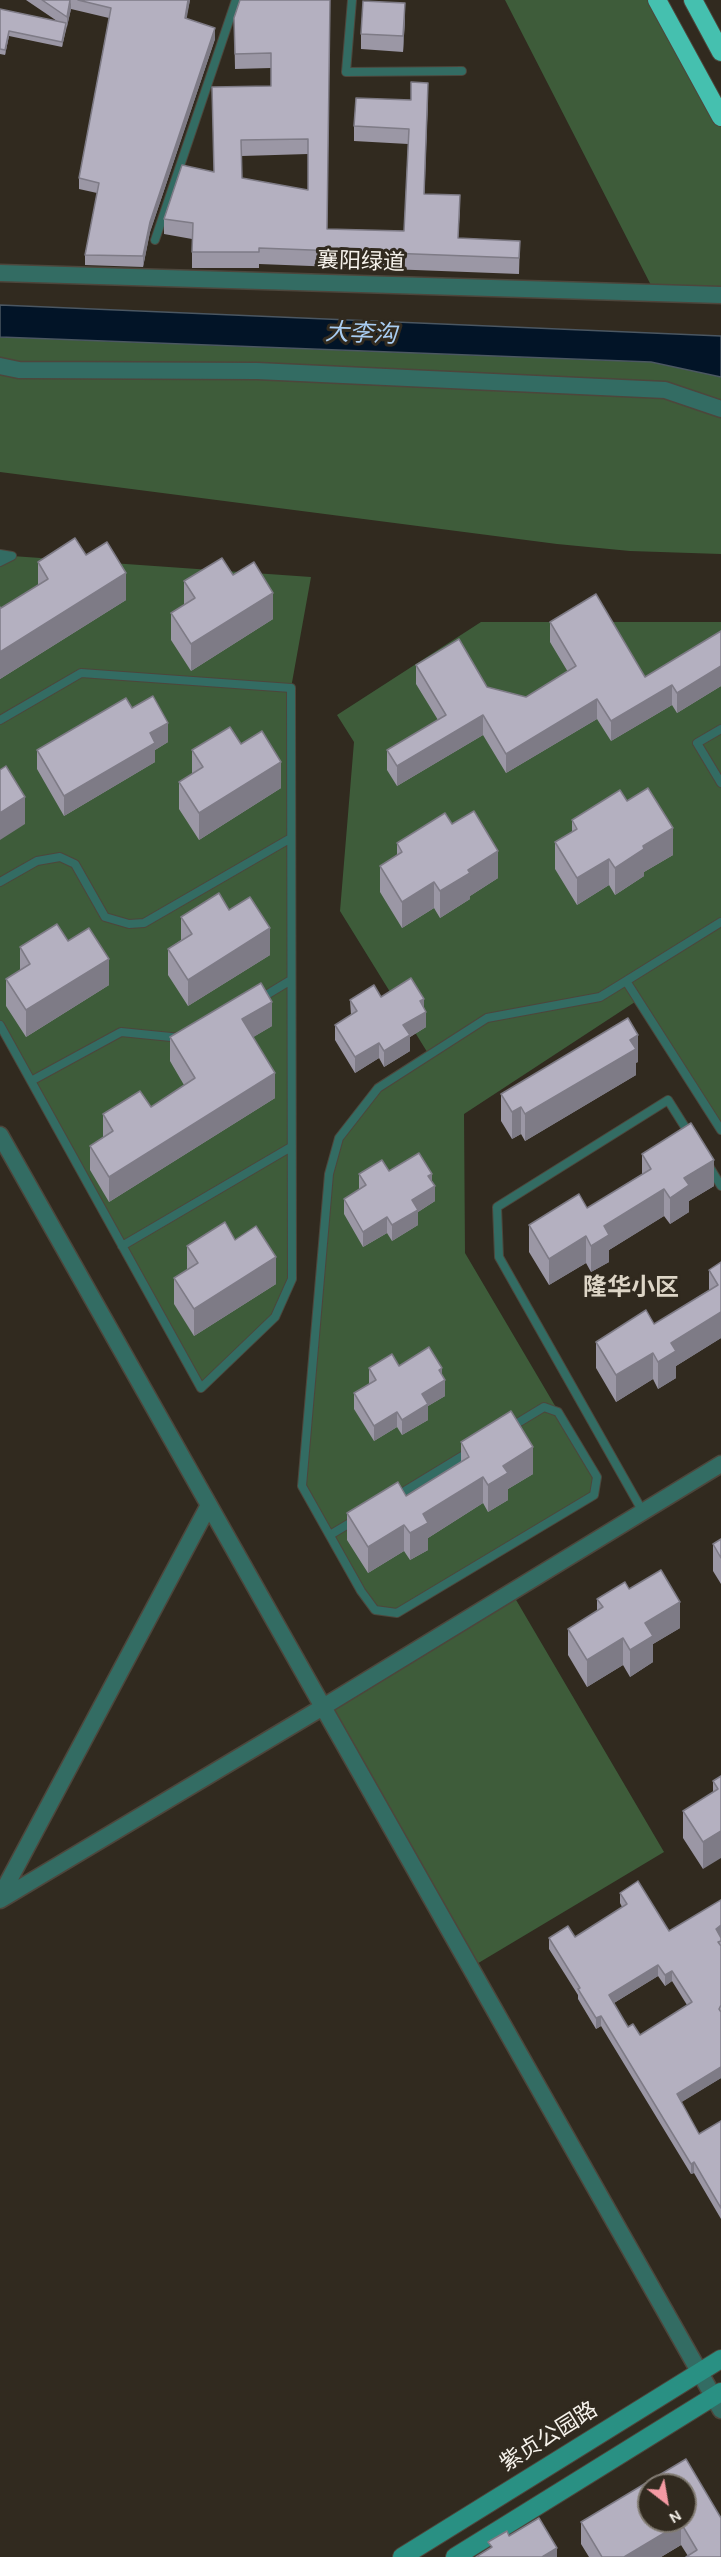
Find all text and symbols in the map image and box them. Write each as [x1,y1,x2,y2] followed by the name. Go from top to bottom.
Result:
[317,247,405,277] street label: 襄阳绿道
[325,318,397,350] water label: 大李沟
[583,1274,679,1302] district label: 隆华小区
[495,2397,603,2477] street label: 紫贞公园路
[637,2473,697,2533] north arrow
[666,2506,685,2528] text: N

